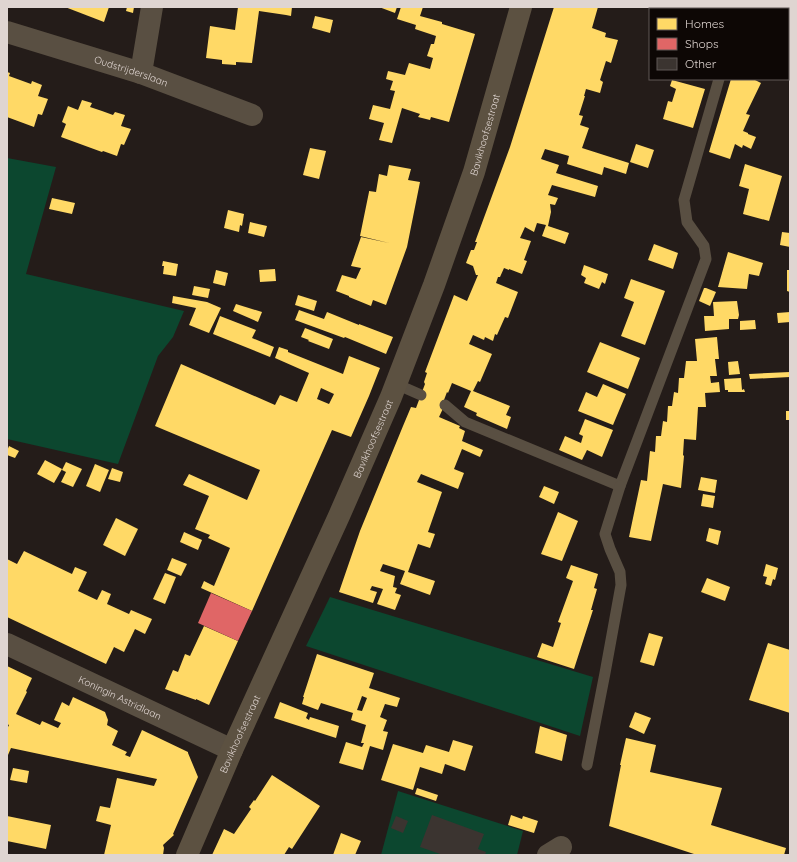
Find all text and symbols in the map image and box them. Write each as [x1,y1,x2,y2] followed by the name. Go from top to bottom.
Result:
[649,8,789,80] legend
[685,16,725,31] text: Homes
[685,36,719,51] text: Shops
[93,53,170,90] street label: Oudstrijderslaan
[685,56,717,71] text: Other
[467,92,503,178] street label: Bavikhoofsestraat
[350,397,396,480] street label: Bavikhoofsestraat
[76,673,163,723] street label: Koningin Astridlaan
[217,692,264,775] street label: Bavikhoofsestraat

